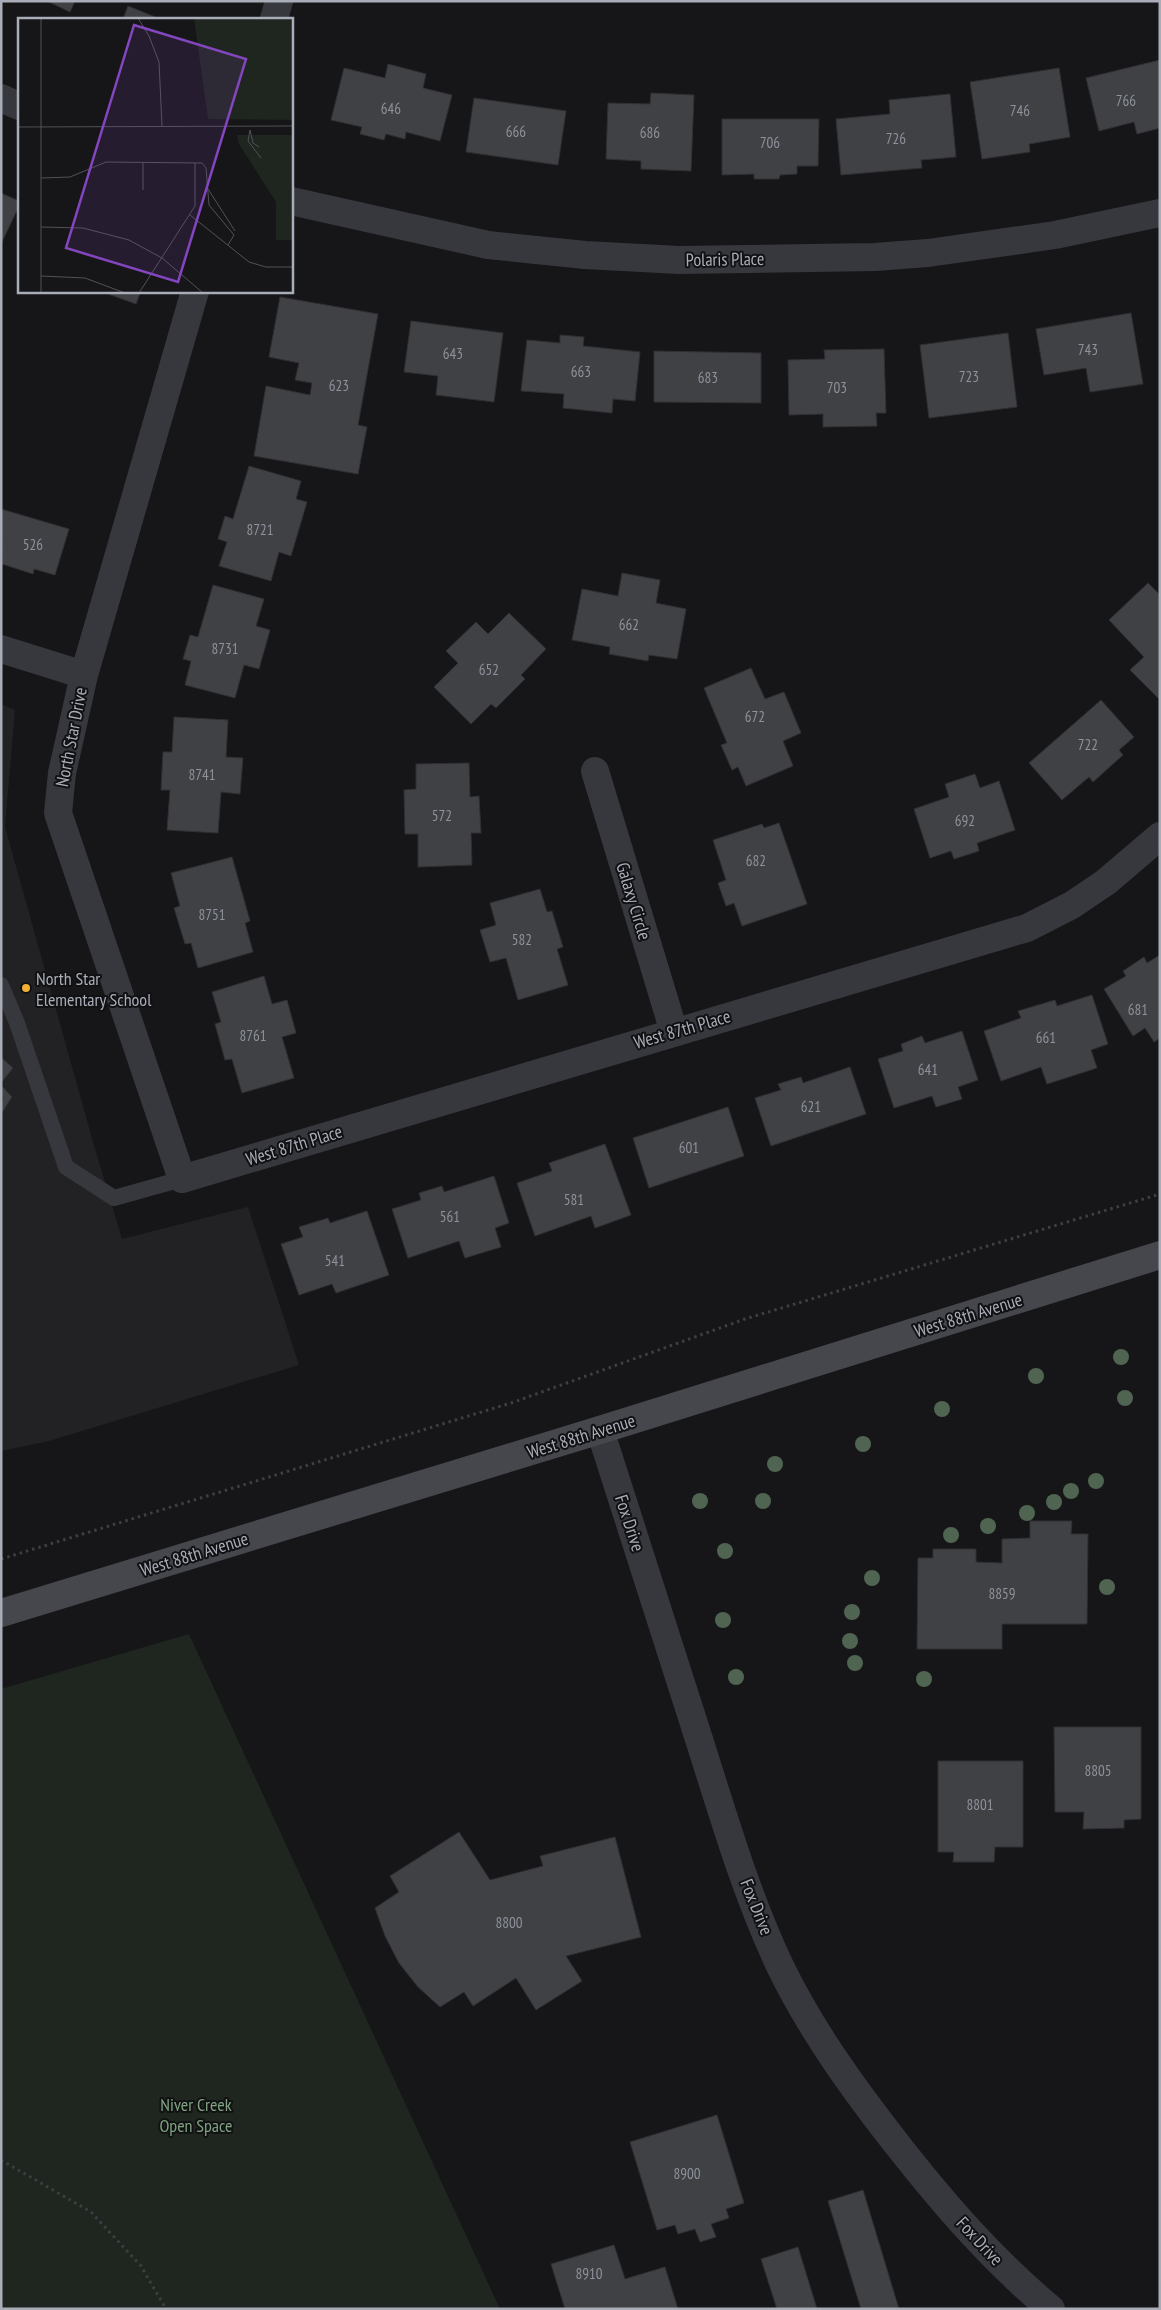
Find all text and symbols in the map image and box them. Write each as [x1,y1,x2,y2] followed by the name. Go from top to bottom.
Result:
[18,18,292,292] inset map
[1116,91,1136,110] house number: 766
[381,99,401,118] house number: 646
[1010,101,1030,120] house number: 746
[506,122,526,141] house number: 666
[640,123,660,142] house number: 686
[886,129,906,148] house number: 726
[760,133,780,152] house number: 706
[686,247,764,271] street label: Polaris Place
[1078,340,1098,359] house number: 743
[443,344,463,363] house number: 643
[571,362,591,381] house number: 663
[959,367,979,386] house number: 723
[698,368,718,387] house number: 683
[329,376,349,395] house number: 623
[827,378,847,397] house number: 703
[246,520,274,539] house number: 8721
[23,535,43,554] house number: 526
[619,615,639,634] house number: 662
[211,639,239,658] house number: 8731
[479,660,499,679] house number: 652
[50,685,92,789] street label: North Star Drive
[745,707,765,726] house number: 672
[1078,735,1098,754] house number: 722
[188,765,216,784] house number: 8741
[432,806,452,825] house number: 572
[955,811,975,830] house number: 692
[746,851,766,870] house number: 682
[611,859,657,943] street label: Galaxy Circle
[198,905,226,924] house number: 8751
[512,930,532,949] house number: 582
[36,967,152,1011] place label: North Star Elementary School
[20,982,32,994] marker: North Star Elementary School
[1128,1000,1148,1019] house number: 681
[631,1004,733,1054] street label: West 87th Place
[239,1026,267,1045] house number: 8761
[1036,1028,1056,1047] house number: 661
[918,1060,938,1079] house number: 641
[801,1097,821,1116] house number: 621
[243,1119,345,1171] street label: West 87th Place
[679,1138,699,1157] house number: 601
[564,1190,584,1209] house number: 581
[440,1207,460,1226] house number: 561
[325,1251,345,1270] house number: 541
[911,1288,1025,1342] street label: West 88th Avenue
[524,1409,638,1463] street label: West 88th Avenue
[610,1492,650,1554] street label: Fox Drive
[137,1527,251,1581] street label: West 88th Avenue
[988,1584,1016,1603] house number: 8859
[1084,1761,1112,1780] house number: 8805
[966,1795,994,1814] house number: 8801
[735,1876,779,1938] street label: Fox Drive
[495,1913,523,1932] house number: 8800
[159,2093,233,2137] park label: Niver Creek Open Space
[673,2164,701,2183] house number: 8900
[952,2212,1008,2270] street label: Fox Drive
[575,2264,603,2283] house number: 8910

